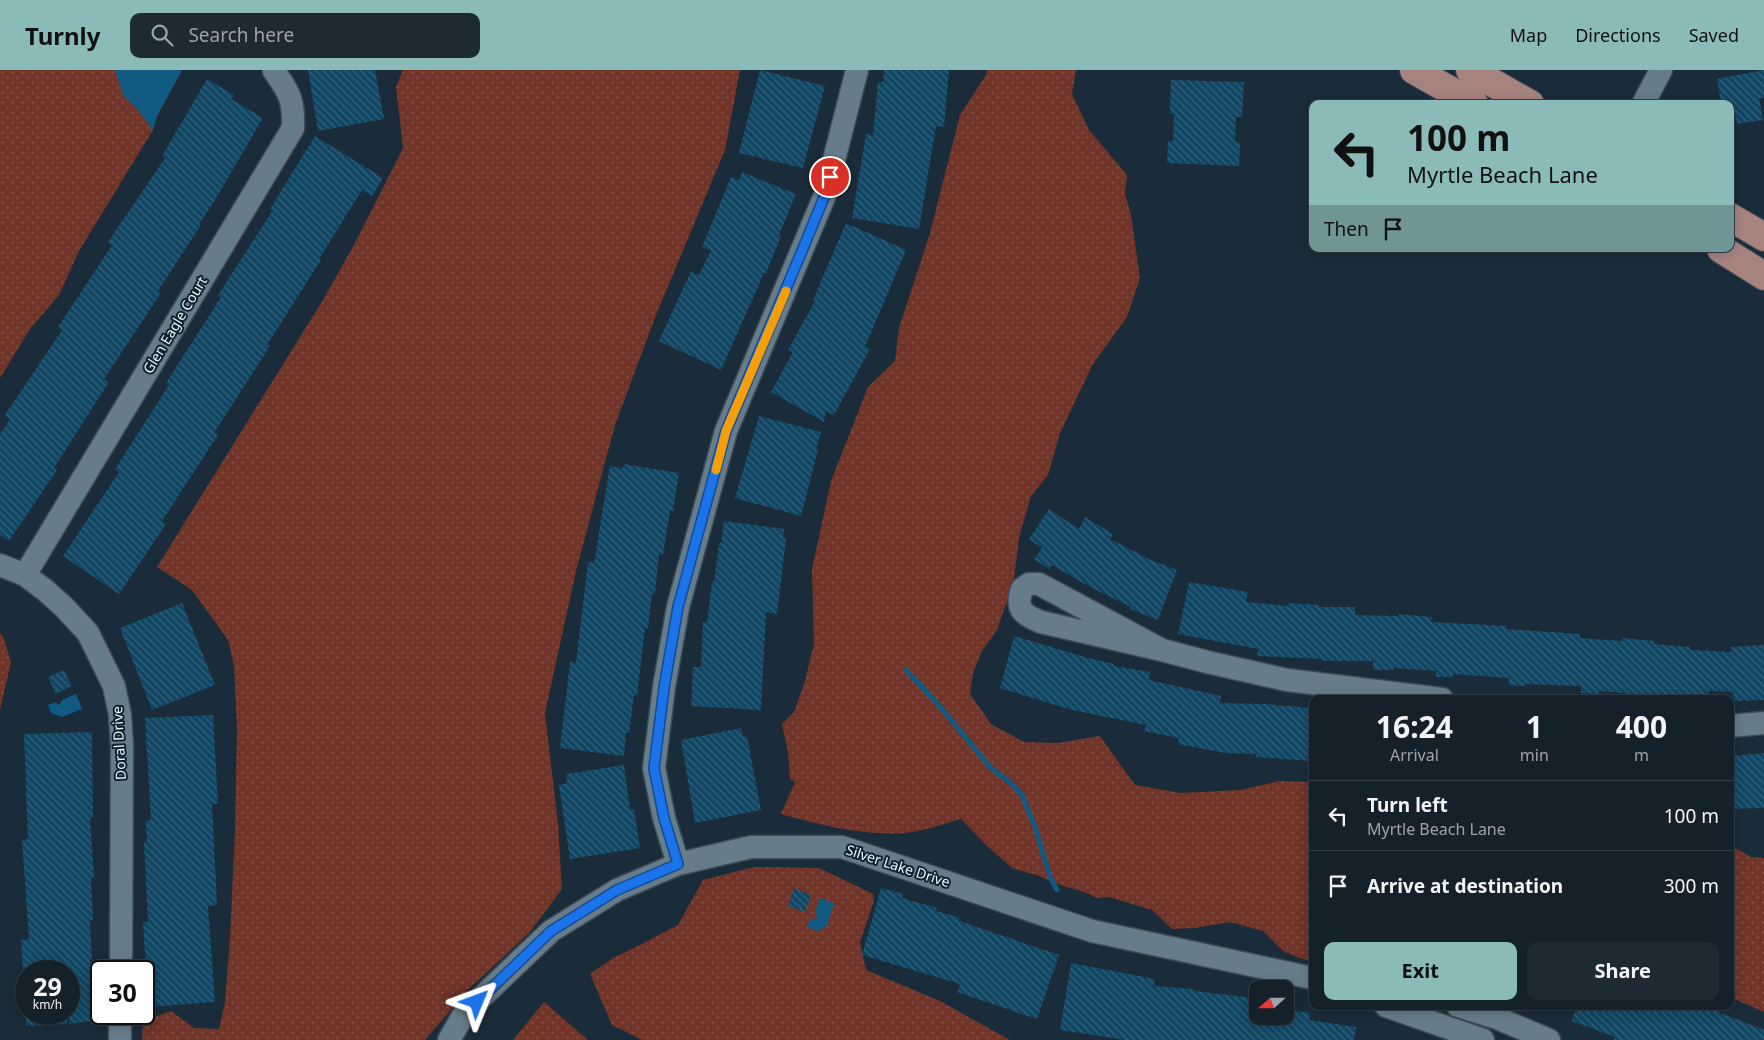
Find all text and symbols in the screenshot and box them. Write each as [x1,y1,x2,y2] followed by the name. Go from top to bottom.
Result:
[130,13,480,58] search box
[25,19,100,52] text: Turnly
[148,21,176,49] icon: search
[188,22,294,48] text: Search here
[1510,23,1547,47] text: Map
[1575,23,1661,47] text: Directions
[1689,23,1739,47] text: Saved
[1407,114,1510,161] text: 100 m
[1324,120,1389,185] icon: left
[809,156,851,198] pin
[1407,159,1598,189] text: Myrtle Beach Lane
[816,163,844,191] icon: arrive
[1379,215,1407,243] icon: arrive
[1324,216,1369,242] text: Then
[138,273,211,377] street label: Glen Eagle Court
[107,706,130,780] street label: Doral Drive
[1376,706,1453,747] text: 16:24
[1526,706,1543,747] text: 1
[1616,706,1667,747] text: 400
[1390,744,1439,766] text: Arrival
[1520,744,1549,766] text: min
[1634,744,1649,766] text: m
[1367,792,1448,818] text: Turn left
[1324,802,1352,830] icon: left
[1664,803,1719,829] text: 100 m
[1367,818,1506,840] text: Myrtle Beach Lane
[844,840,953,891] street label: Silver Lake Drive
[1324,872,1352,900] icon: arrive
[1367,873,1563,899] text: Arrive at destination
[1664,873,1719,899] text: 300 m
[1324,942,1517,1000] button: Exit
[1527,942,1719,1000] button: Share
[90,960,155,1025] speed limit sign: 30
[33,969,62,1003] text: 29
[450,975,502,1027] position arrow
[1249,980,1294,1025] north arrow
[1249,980,1294,1025] map controls
[33,996,62,1013] text: km/h

